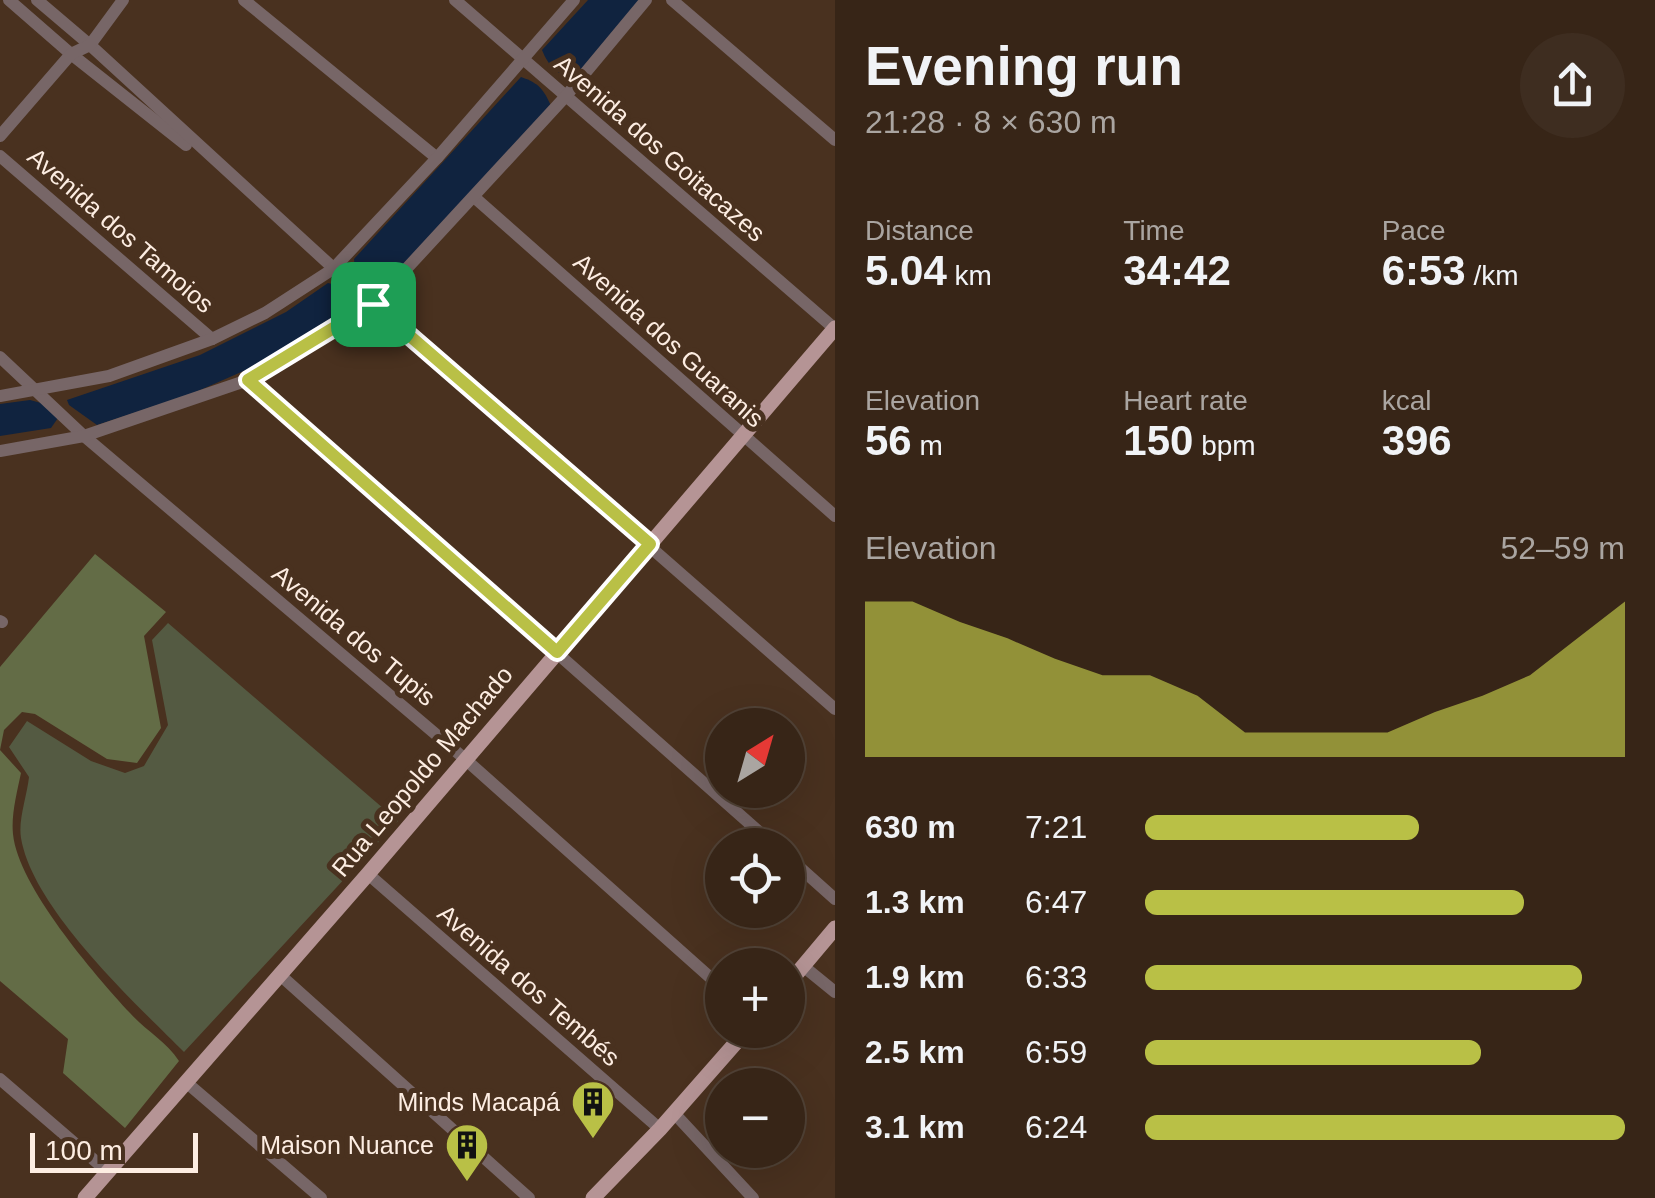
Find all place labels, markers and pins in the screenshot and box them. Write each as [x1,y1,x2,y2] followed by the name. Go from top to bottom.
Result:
[331,262,416,347] pin
[570,1079,616,1140] building icon: Minds Macapá
[397,1088,560,1116] place label: Minds Macapá
[444,1122,490,1183] building icon: Maison Nuance
[260,1131,434,1159] place label: Maison Nuance

